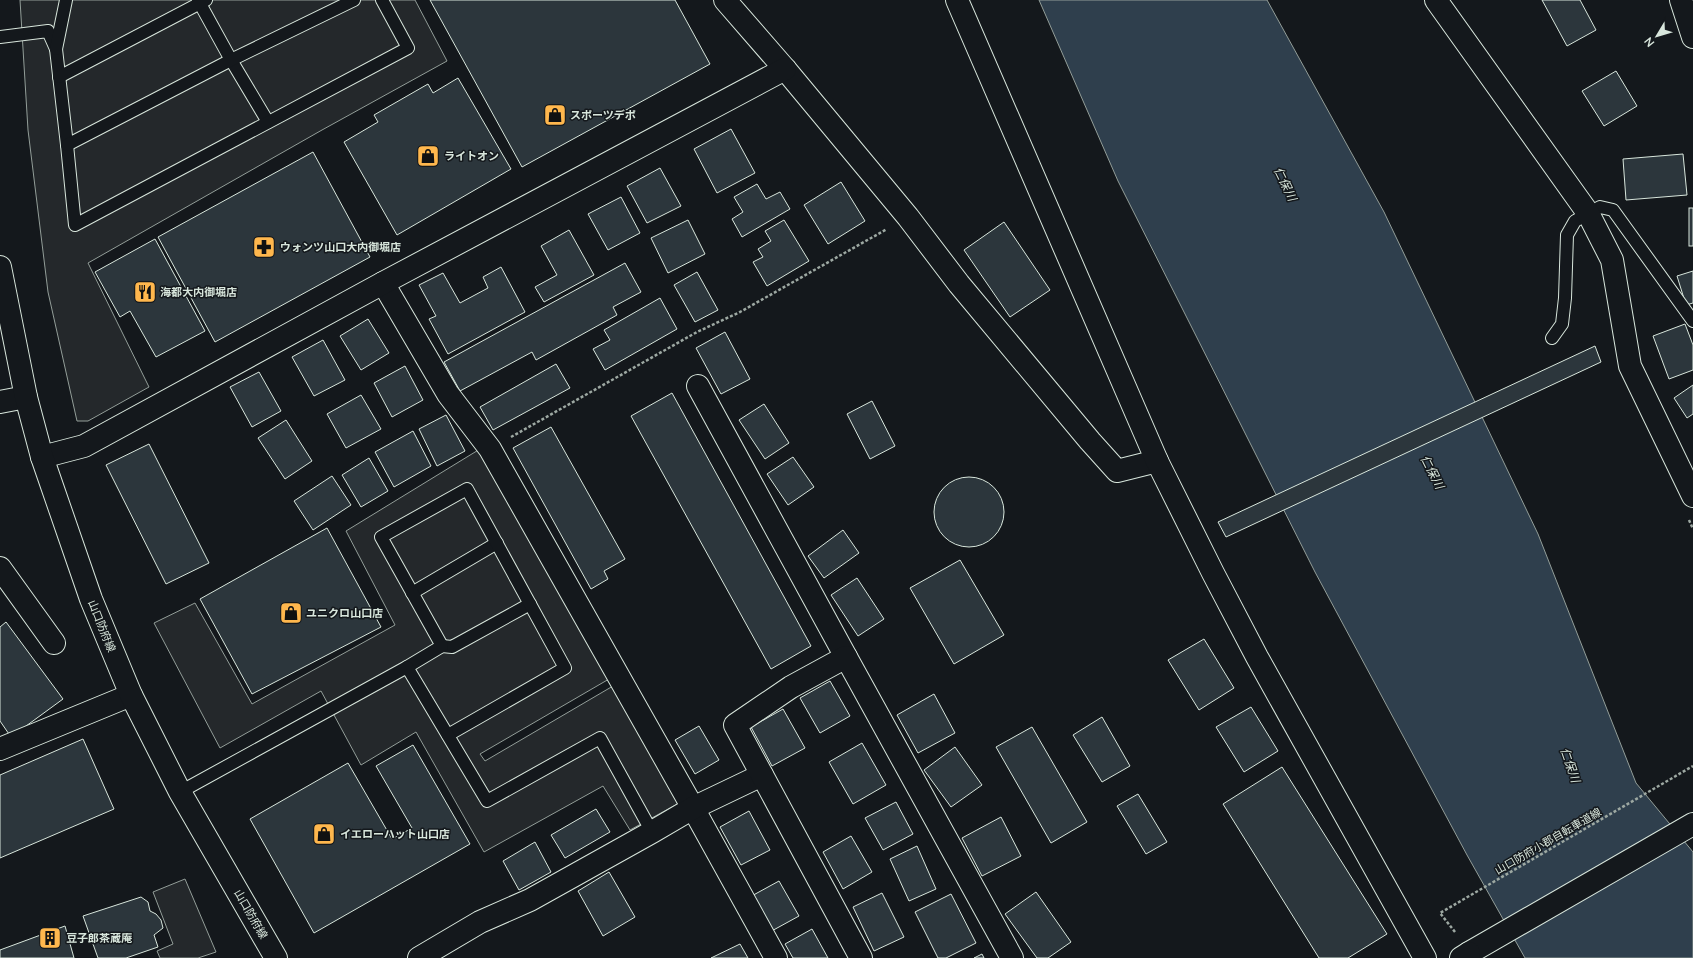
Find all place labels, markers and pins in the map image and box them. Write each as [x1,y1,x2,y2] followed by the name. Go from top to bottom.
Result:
[542,102,568,128] shop icon: スポーツデポ
[570,108,636,121] place label: スポーツデポ
[415,143,441,169] shop icon: ライトオン
[444,149,499,162] place label: ライトオン
[251,234,277,260] pharmacy icon: ウォンツ山口大内御堀店
[280,240,401,253] place label: ウォンツ山口大内御堀店
[132,279,158,305] restaurant icon: 海都大内御堀店
[160,285,237,298] place label: 海都大内御堀店
[278,600,304,626] shop icon: ユニクロ山口店
[306,606,383,619] place label: ユニクロ山口店
[311,821,337,847] shop icon: イエローハット山口店
[340,827,450,840] place label: イエローハット山口店
[37,925,63,951] building icon: 豆子郎茶蔵庵
[66,931,133,944] place label: 豆子郎茶蔵庵

